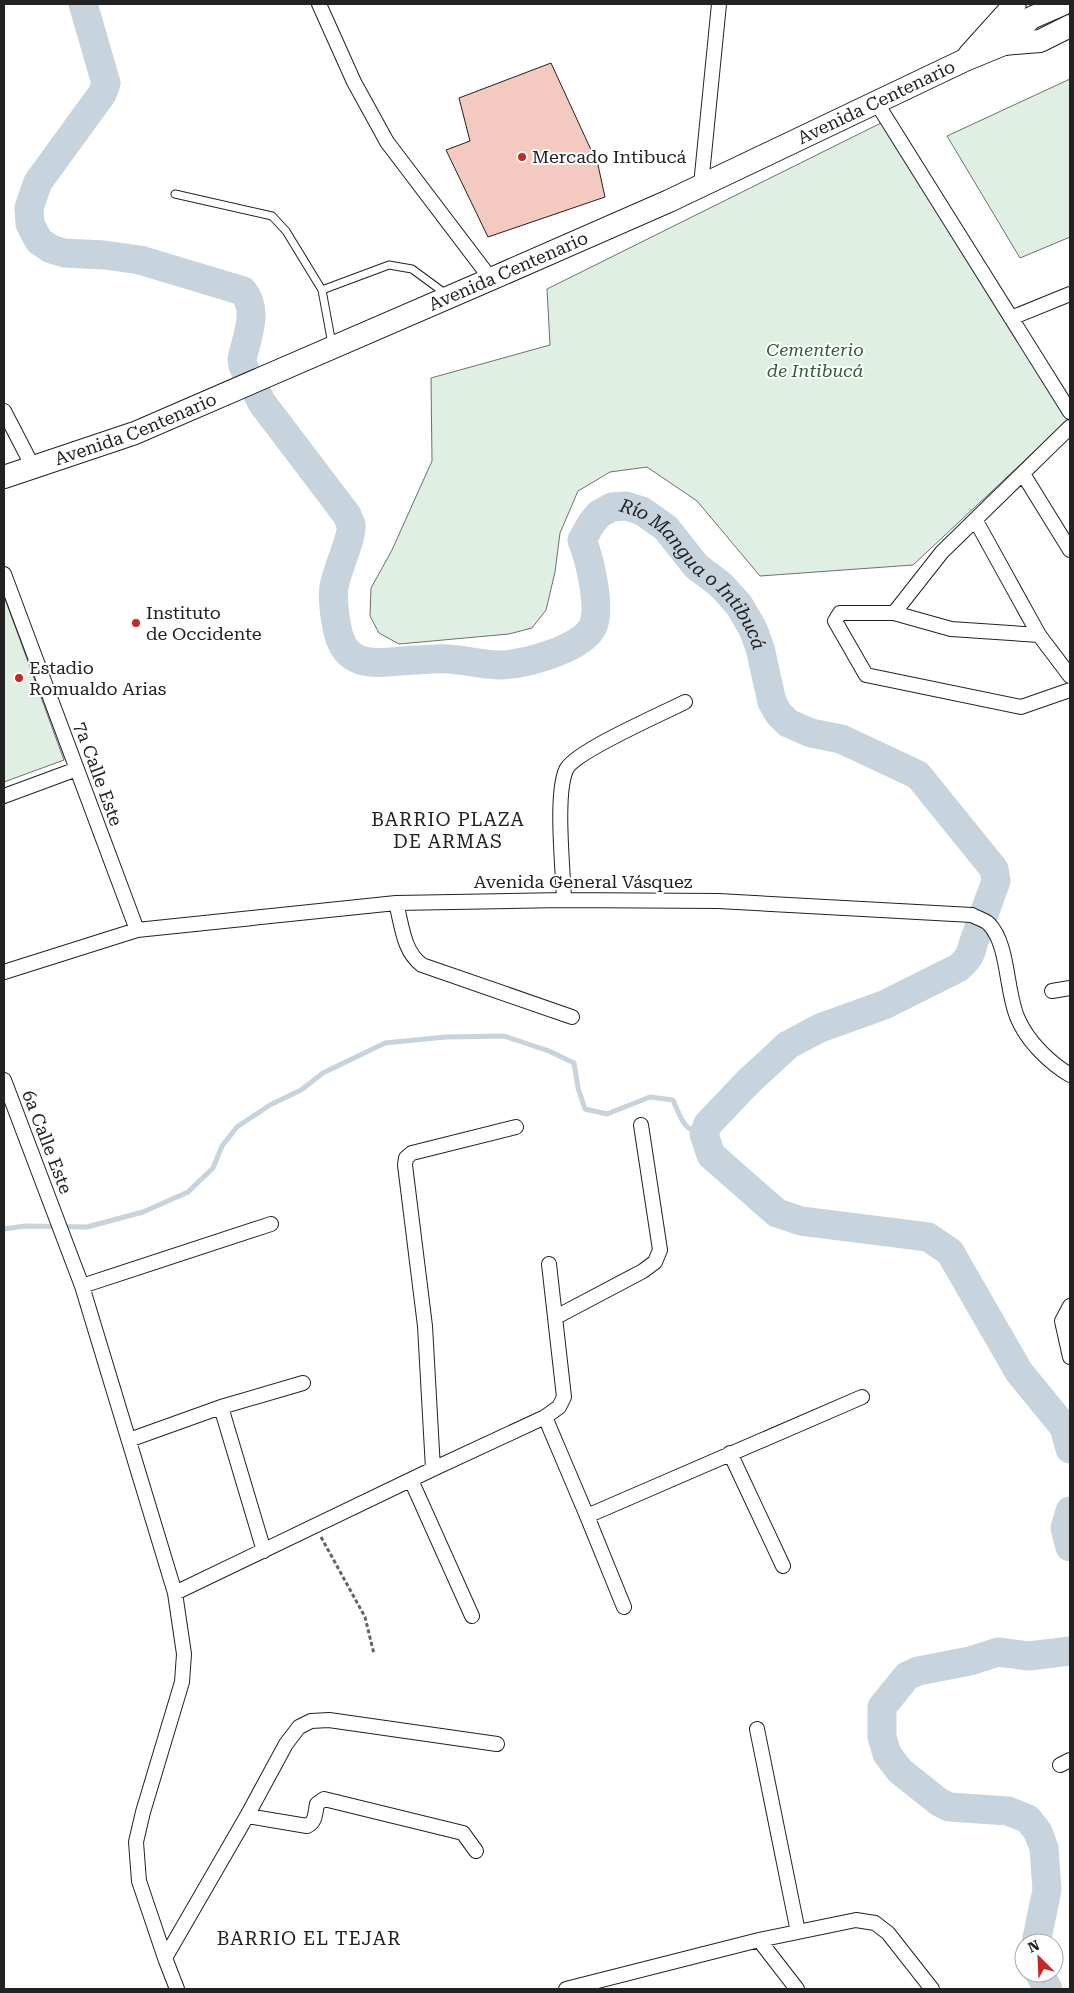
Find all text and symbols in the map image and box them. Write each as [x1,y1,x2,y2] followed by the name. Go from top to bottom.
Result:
[794,55,958,148] street label: Avenida Centenario
[532,146,687,167] place label: Mercado Intibucá
[516,151,528,163] marker: Mercado Intibucá
[425,227,591,315] street label: Avenida Centenario
[766,339,864,381] park label: Cementerio de Intibucá
[52,388,219,469] street label: Avenida Centenario
[616,493,771,653] water label: Río Mangua o Intibucá
[146,602,262,644] place label: Instituto de Occidente
[130,617,142,629] marker: Instituto de Occidente
[29,657,166,699] place label: Estadio Romualdo Arias
[13,672,25,684] marker: Estadio Romualdo Arias
[70,719,127,829] street label: 7a Calle Este
[371,808,525,853] district label: BARRIO PLAZA DE ARMAS
[474,871,693,892] street label: Avenida General Vásquez
[18,1087,77,1197] street label: 6a Calle Este
[217,1927,401,1950] district label: BARRIO EL TEJAR
[1014,1933,1064,1983] north arrow
[1026,1937,1042,1956] text: N

